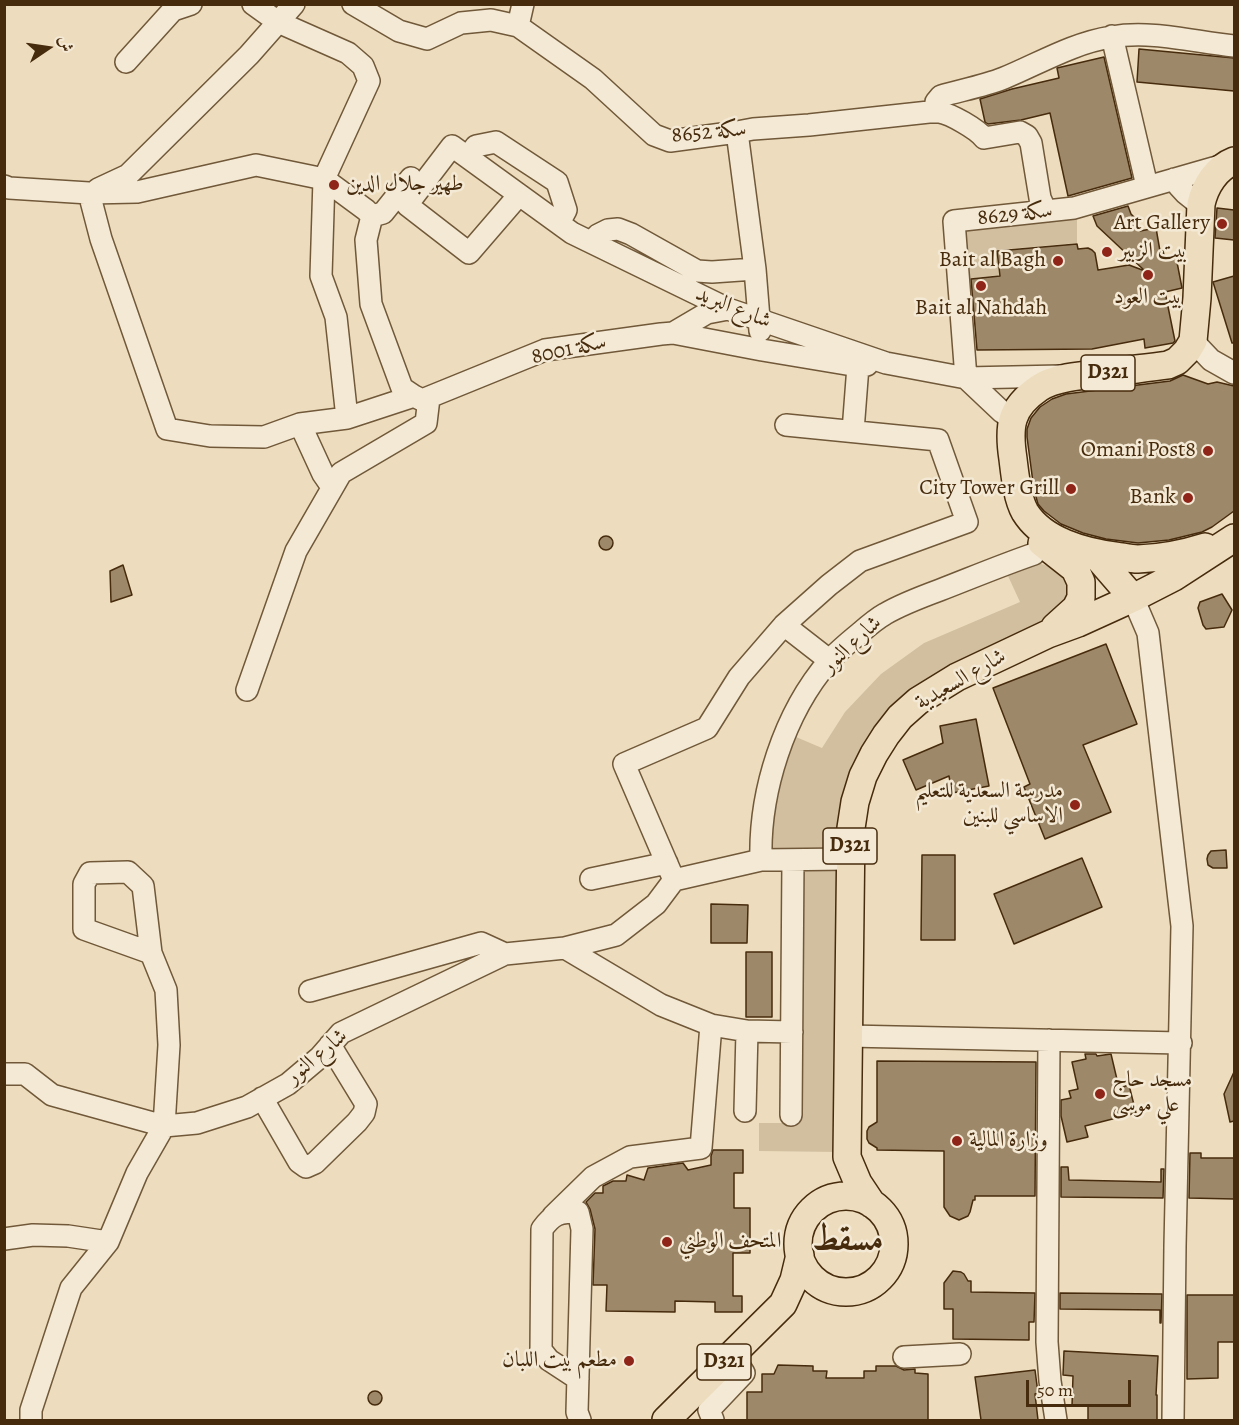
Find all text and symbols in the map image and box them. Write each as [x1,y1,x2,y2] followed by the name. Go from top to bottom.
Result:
[18,18,78,78] north arrow
[53,34,78,54] text: ش
[670,117,748,149] street label: سكة 8652
[346,172,464,198] place label: طهير جلال الدين
[327,178,341,192] marker: طهير جلال الدين
[976,198,1054,232] street label: سكة 8629
[1114,211,1210,237] place label: Art Gallery
[1215,217,1229,231] marker: Art Gallery
[1119,239,1187,265] place label: بيت الزبير
[1100,245,1114,259] marker: بيت الزبير
[939,248,1046,274] place label: Bait al Bagh
[1051,254,1065,268] marker: Bait al Bagh
[1141,268,1155,282] marker: بيت العود
[974,279,988,293] marker: Bait al Nahdah
[691,281,775,335] street label: شارع البريد
[1114,285,1182,311] place label: بيت العود
[915,296,1047,322] place label: Bait al Nahdah
[529,329,609,371] street label: سكة 8001
[1081,355,1135,391] road number: D321
[1081,438,1196,464] place label: Omani Post8
[1201,444,1215,458] marker: Omani Post8
[919,476,1059,502] place label: City Tower Grill
[1064,482,1078,496] marker: City Tower Grill
[1130,485,1176,511] place label: Bank
[1181,491,1195,505] marker: Bank
[816,610,888,680] street label: شارع النور
[911,644,1011,716] street label: شارع السعيدية
[915,779,1063,830] place label: مدرسة السعدية للتعليم الاساسي للبنين
[1068,798,1082,812] marker: مدرسة السعدية للتعليم الاساسي للبنين
[823,828,877,864] road number: D321
[281,1023,353,1091] street label: شارع النور
[1112,1068,1192,1120] place label: مسجد حاج علي موسى
[1093,1087,1107,1101] marker: مسجد حاج علي موسى
[969,1128,1048,1154] place label: وزارة المالية
[950,1134,964,1148] marker: وزارة المالية
[813,1221,883,1261] district label: مسقط
[679,1229,782,1255] place label: المتحف الوطني
[660,1235,674,1249] marker: المتحف الوطني
[697,1344,751,1380] road number: D321
[502,1348,617,1374] place label: مطعم بيت اللبان
[622,1354,636,1368] marker: مطعم بيت اللبان
[1029,1368,1134,1406] scale bar
[1037,1378,1073,1402] text: 50 m

